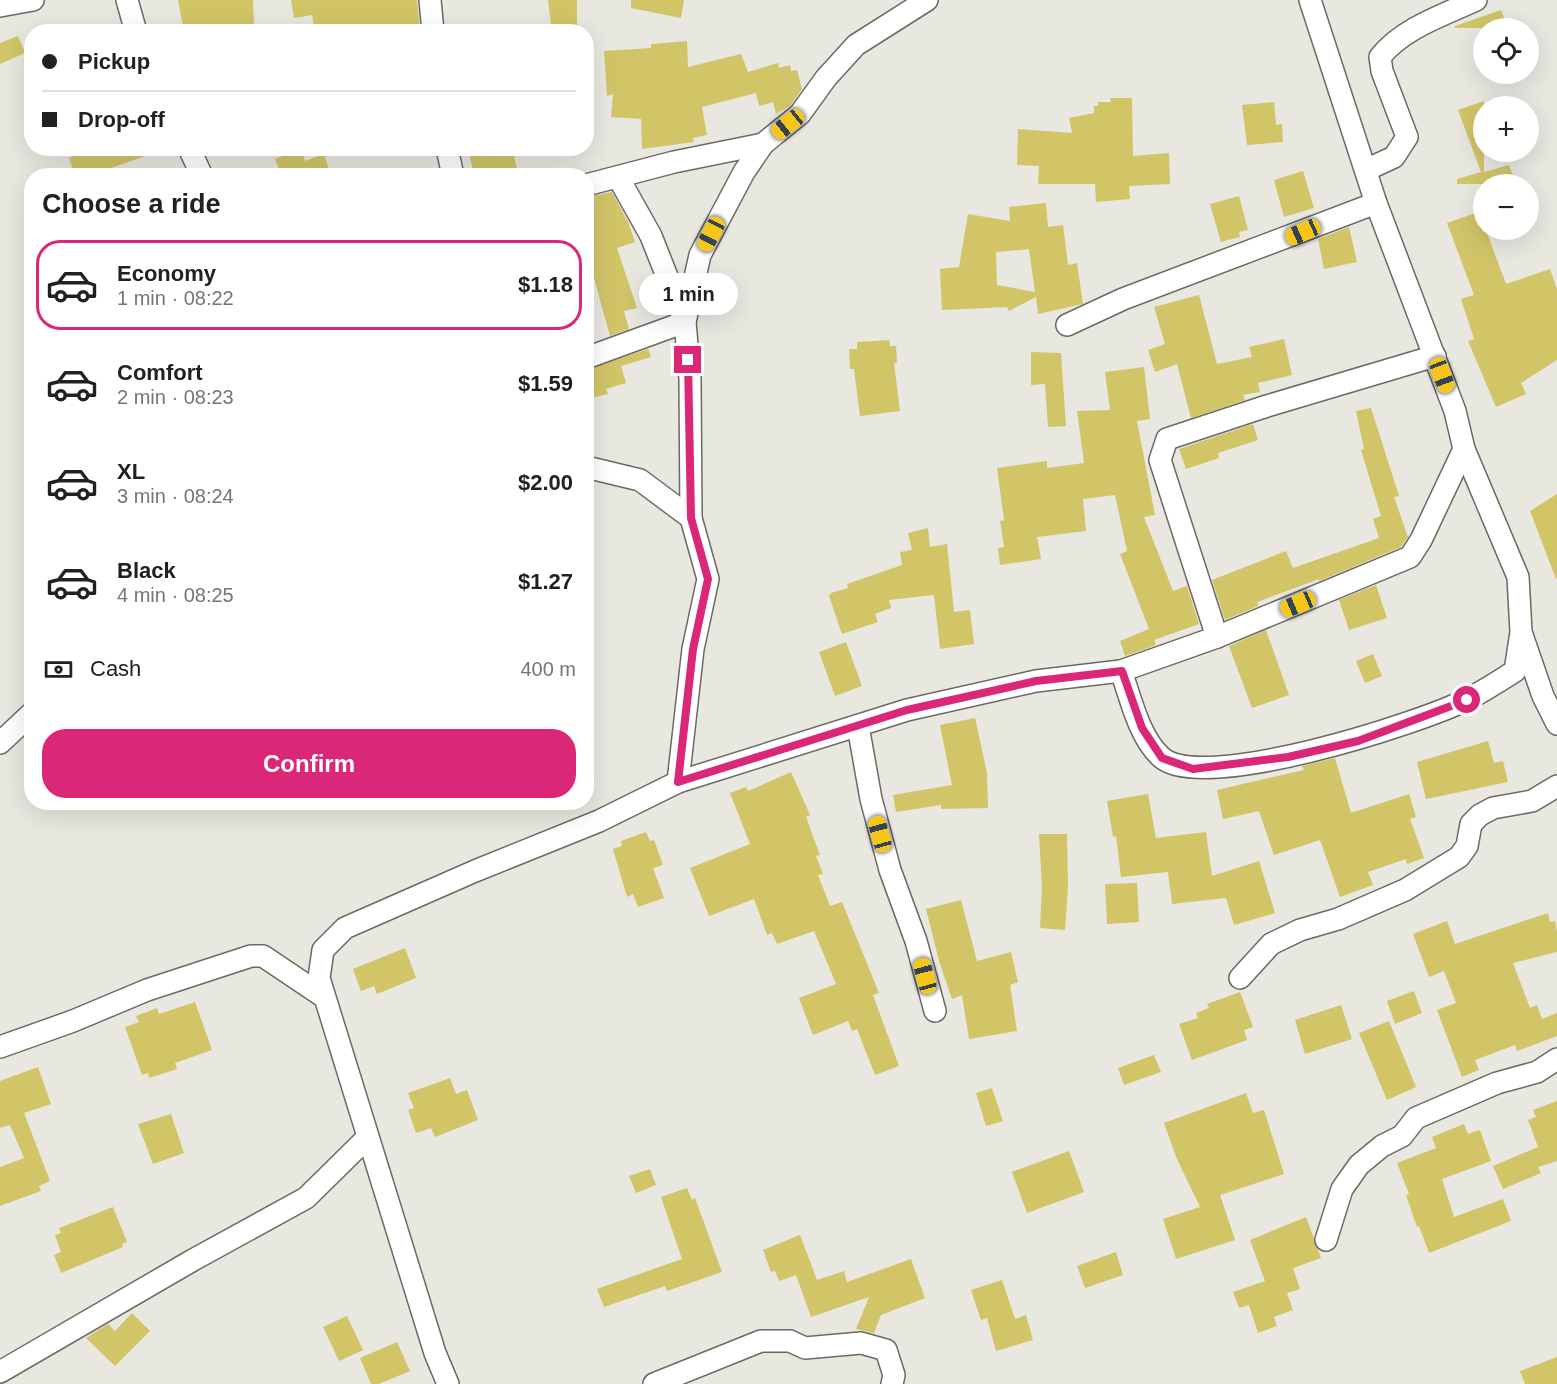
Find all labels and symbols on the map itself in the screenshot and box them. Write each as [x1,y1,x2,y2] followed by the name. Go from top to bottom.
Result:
[768,106,808,142] car
[695,214,727,254] car
[1283,216,1323,248] car
[638,273,738,315] callout: 1 min
[674,346,701,373] route end
[1427,355,1457,395] car
[1278,589,1318,619] car
[1453,686,1480,713] route start
[867,814,893,854] car
[912,956,938,996] car

